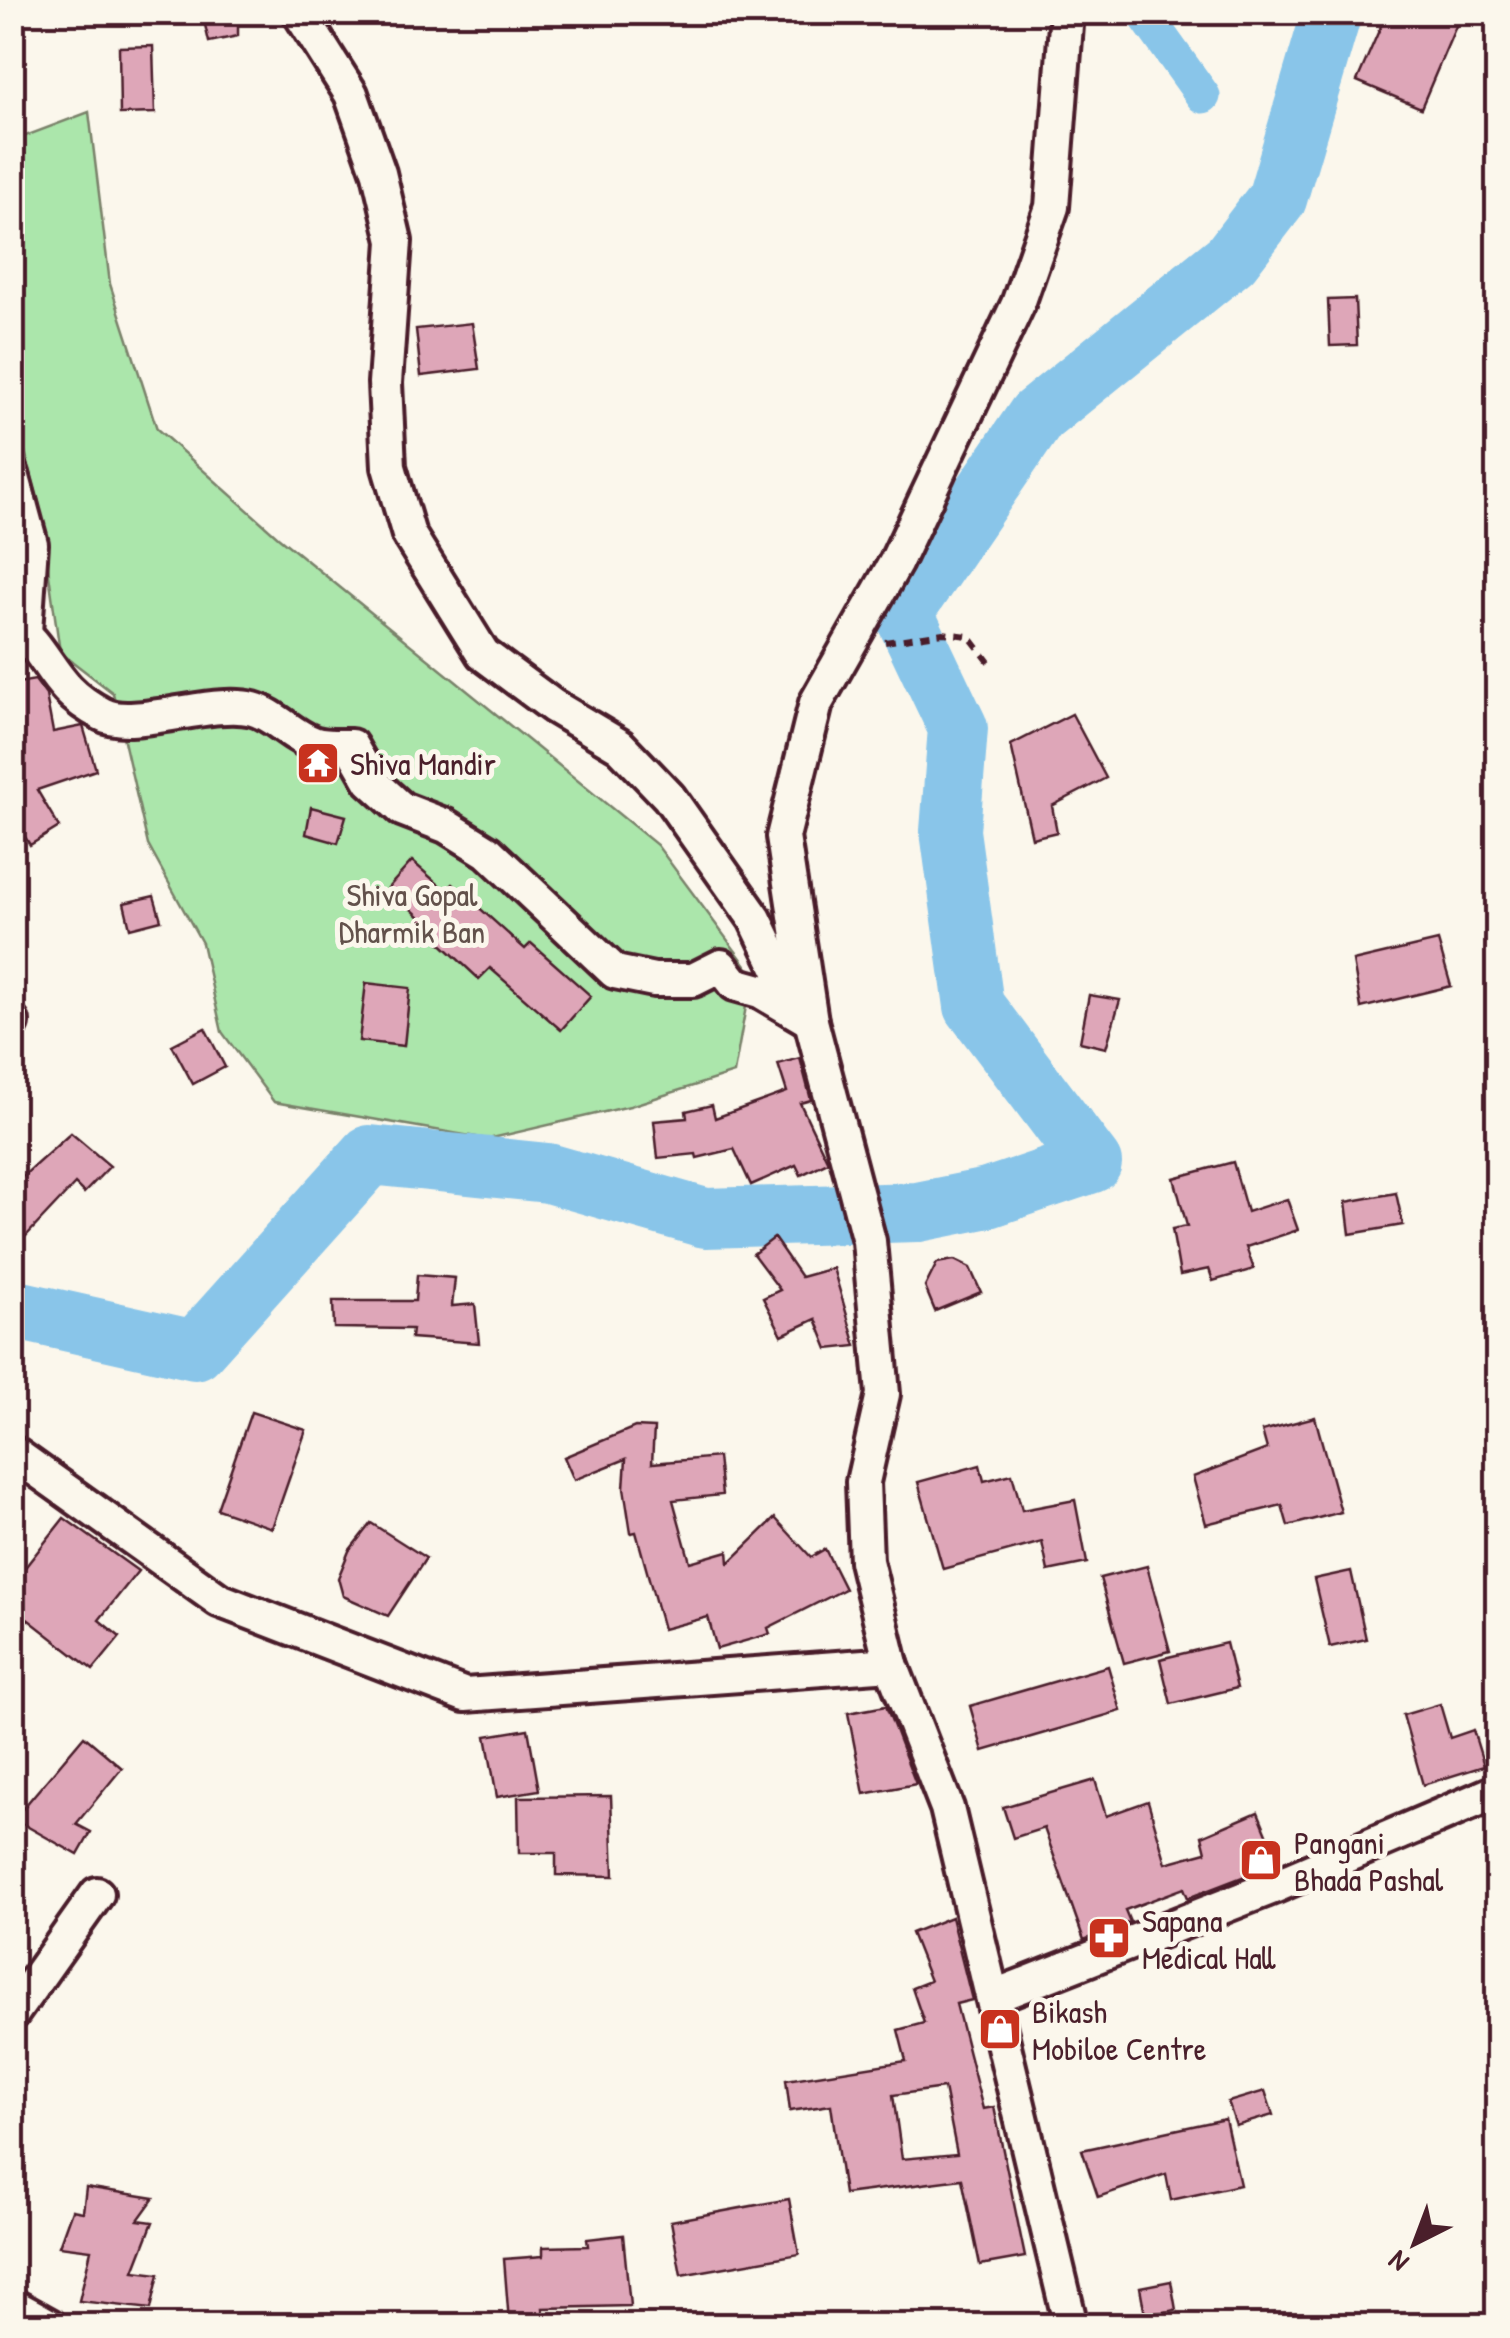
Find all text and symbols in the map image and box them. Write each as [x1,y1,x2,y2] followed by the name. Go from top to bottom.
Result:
[295,740,341,786] temple icon: Shiva Mandir
[350,742,496,785] place label: Shiva Mandir
[339,873,485,953] park label: Shiva Gopal Dharmik Ban
[1294,1821,1444,1901] place label: Pangani Bhada Pashal
[1238,1837,1284,1883] shop icon: Pangani Bhada Pashal
[1142,1899,1276,1979] place label: Sapana Medical Hall
[1086,1915,1132,1961] pharmacy icon: Sapana Medical Hall
[1032,1990,1207,2070] place label: Bikash Mobiloe Centre
[977,2006,1023,2052] shop icon: Bikash Mobiloe Centre
[1365,2193,1465,2293] north arrow
[1380,2242,1417,2281] text: N

